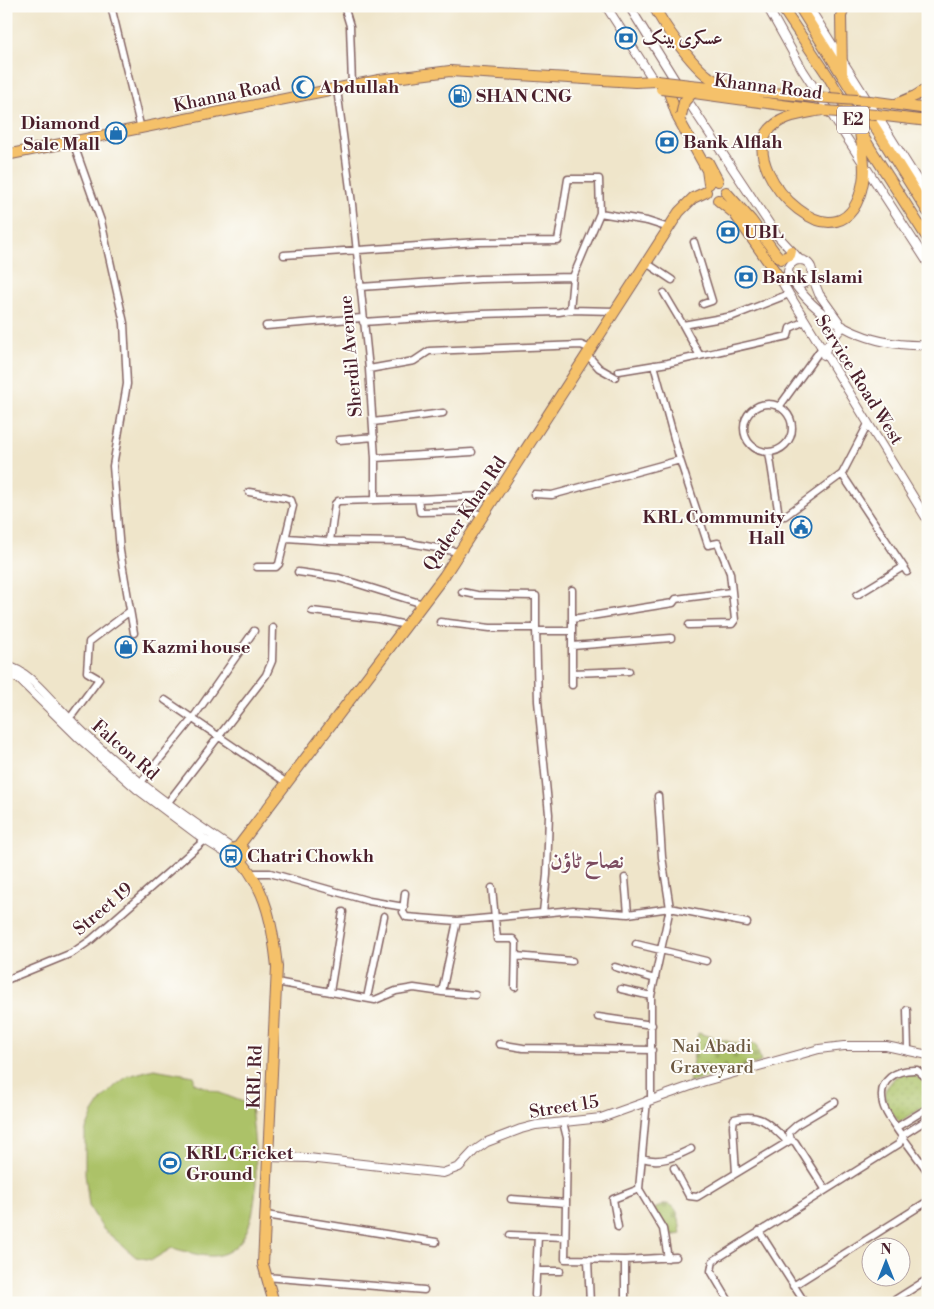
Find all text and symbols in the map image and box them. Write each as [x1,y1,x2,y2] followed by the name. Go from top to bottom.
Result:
[614,26,638,50] bank icon: عسکری بینک
[642,27,723,50] place label: عسکری بینک
[713,69,824,105] street label: Khanna Road
[171,72,283,118] street label: Khanna Road
[291,75,315,99] mosque icon: Abdullah
[318,76,399,99] place label: Abdullah
[448,84,472,108] fuel station icon: SHAN CNG
[476,85,572,108] place label: SHAN CNG
[837,106,869,134] road number: E2
[21,112,100,156] place label: Diamond Sale Mall
[104,121,128,145] shop icon: Diamond Sale Mall
[655,130,679,154] bank icon: Bank Alflah
[683,131,782,154] place label: Bank Alflah
[716,220,740,244] bank icon: UBL
[744,221,784,244] place label: UBL
[734,265,758,289] bank icon: Bank Islami
[762,266,863,289] place label: Bank Islami
[334,294,368,418] street label: Sherdil Avenue
[810,311,909,450] street label: Service Road West
[418,452,512,576] street label: Qadeer Khan Rd
[643,506,786,550] place label: KRL Community Hall
[789,515,813,539] public building icon: KRL Community Hall
[114,635,138,659] shop icon: Kazmi house
[142,636,251,659] place label: Kazmi house
[87,715,164,786] street label: Falcon Rd
[219,844,243,868] bus stop icon: Chatri Chowkh
[247,845,374,868] place label: Chatri Chowkh
[550,848,624,880] district label: نصاح ٹاؤن
[69,877,138,941] street label: Street 19
[670,1035,754,1079] park label: Nai Abadi Graveyard
[242,1044,268,1109] street label: KRL Rd
[527,1090,601,1124] street label: Street 15
[186,1142,294,1186] place label: KRL Cricket Ground
[158,1151,182,1175] sports icon: KRL Cricket Ground
[862,1236,912,1286] north arrow
[880,1241,892,1259] text: N

